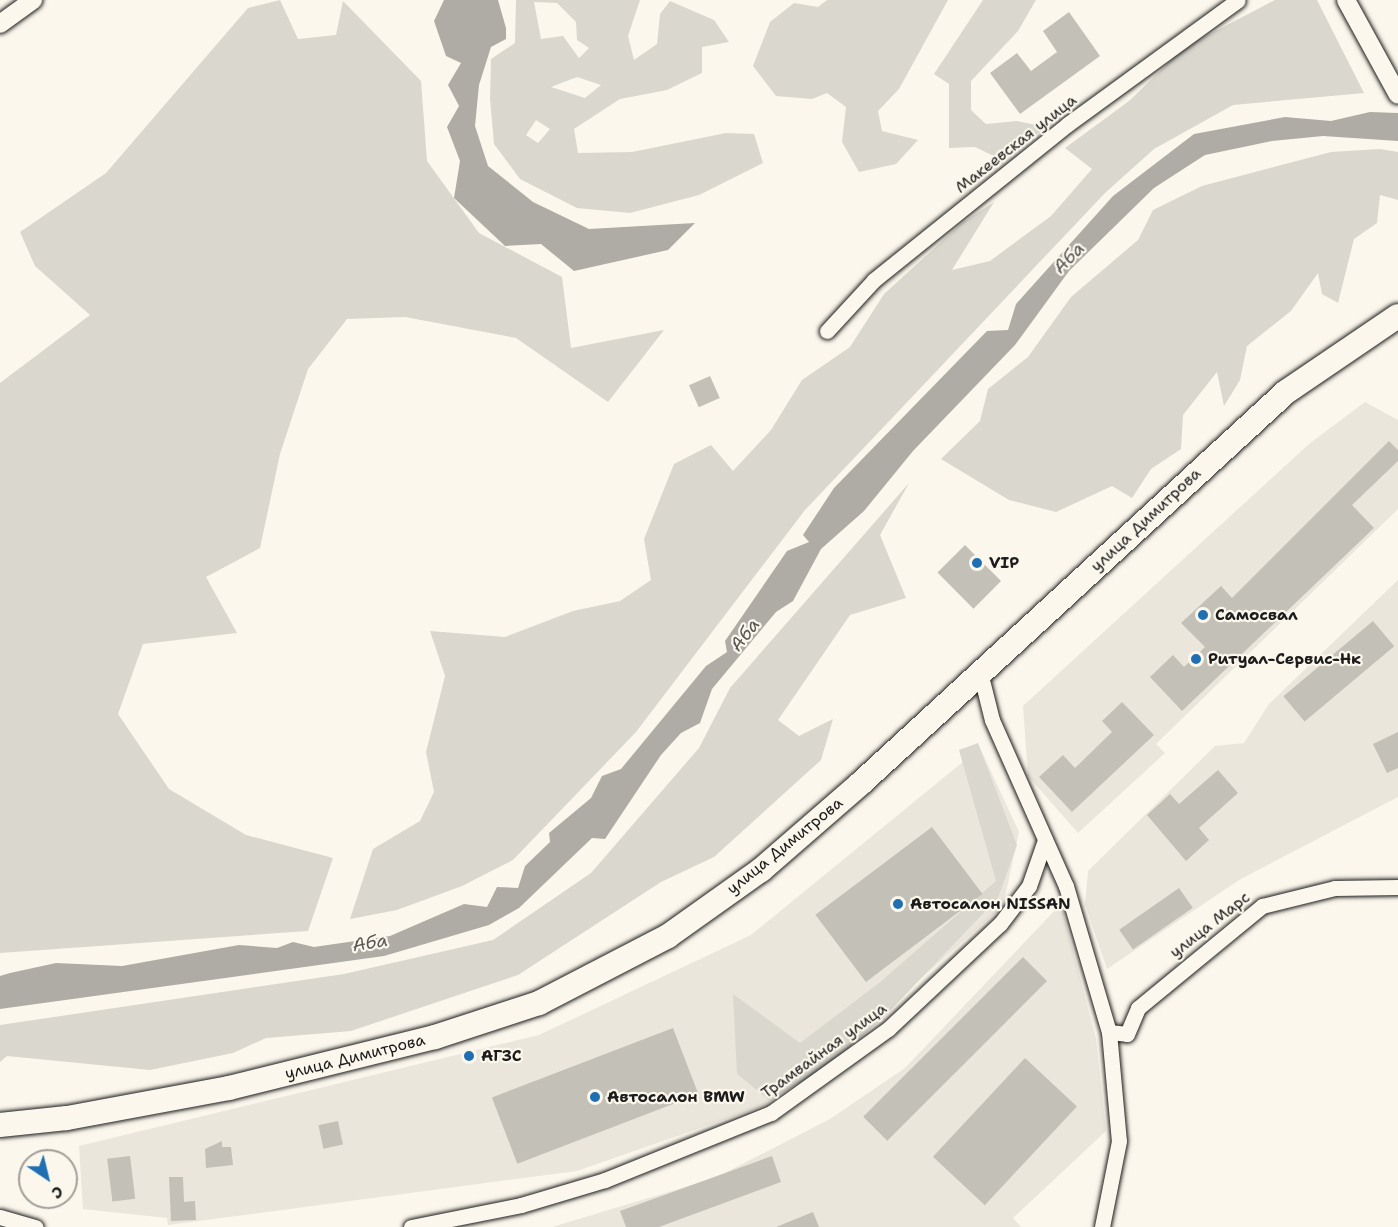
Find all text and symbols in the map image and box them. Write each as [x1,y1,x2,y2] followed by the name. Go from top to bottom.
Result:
[952,91,1080,197] street label: Макеевская улица
[1049,238,1089,278] water label: Аба
[1087,464,1205,576] street label: улица Димитрова
[989,553,1019,573] place label: VIP
[970,556,984,570] marker: VIP
[1215,605,1298,625] place label: Самосвал
[1196,608,1210,622] marker: Самосвал
[726,614,764,656] water label: Аба
[1208,649,1361,669] place label: Ритуал-Сервис-Нк
[1189,652,1203,666] marker: Ритуал-Сервис-Нк
[723,793,847,899] street label: улица Димитрова
[1166,888,1254,962] street label: улица Марс
[910,894,1071,914] place label: Автосалон NISSAN
[891,897,905,911] marker: Автосалон NISSAN
[351,930,389,956] water label: Аба
[758,999,890,1103] street label: Трамвайная улица
[283,1030,427,1084] street label: улица Димитрова
[481,1046,522,1066] place label: АГЗС
[462,1049,476,1063] marker: АГЗС
[607,1087,745,1107] place label: Автосалон BMW
[588,1090,602,1104] marker: Автосалон BMW
[18,1149,78,1209] north arrow
[47,1181,68,1204] text: С

